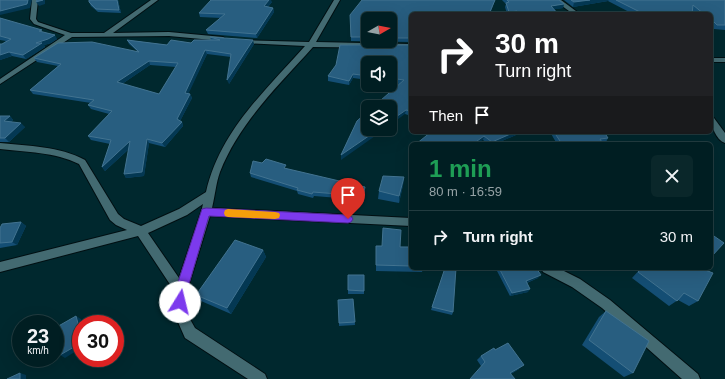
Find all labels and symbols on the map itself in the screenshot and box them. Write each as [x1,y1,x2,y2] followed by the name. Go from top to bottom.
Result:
[361,12,397,48] north arrow
[331,178,365,219] pin
[159,281,201,323] position arrow
[72,315,124,367] speed limit sign: 30

